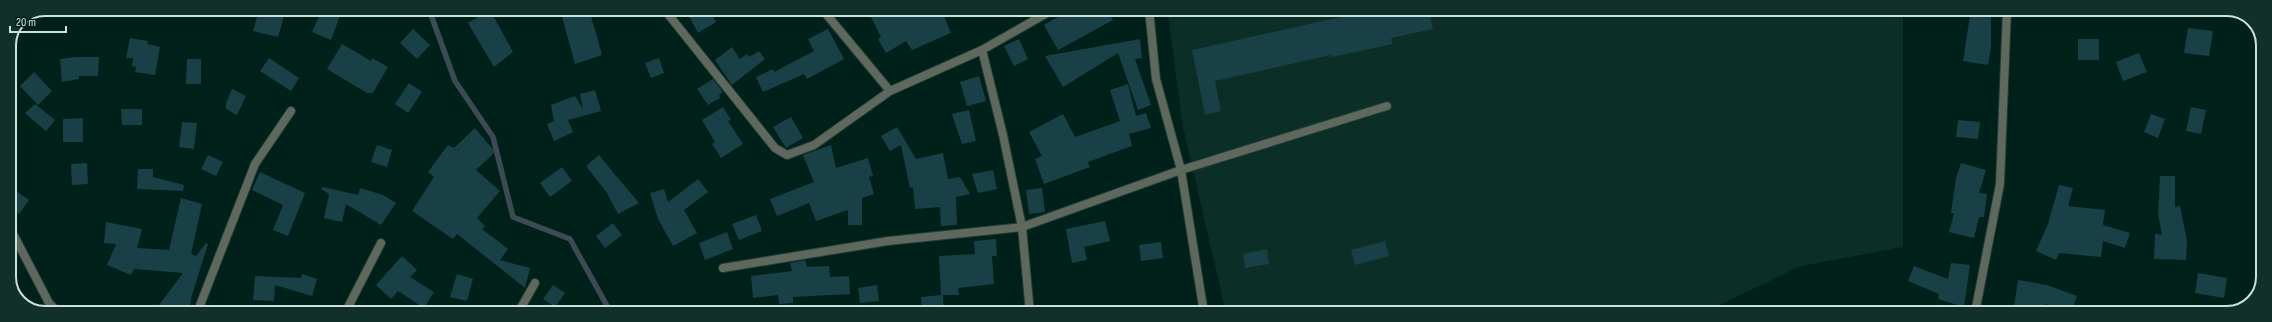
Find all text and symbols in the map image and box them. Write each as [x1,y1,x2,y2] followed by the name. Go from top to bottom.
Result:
[10,8,66,34] scale bar
[16,15,36,30] text: 20 m

